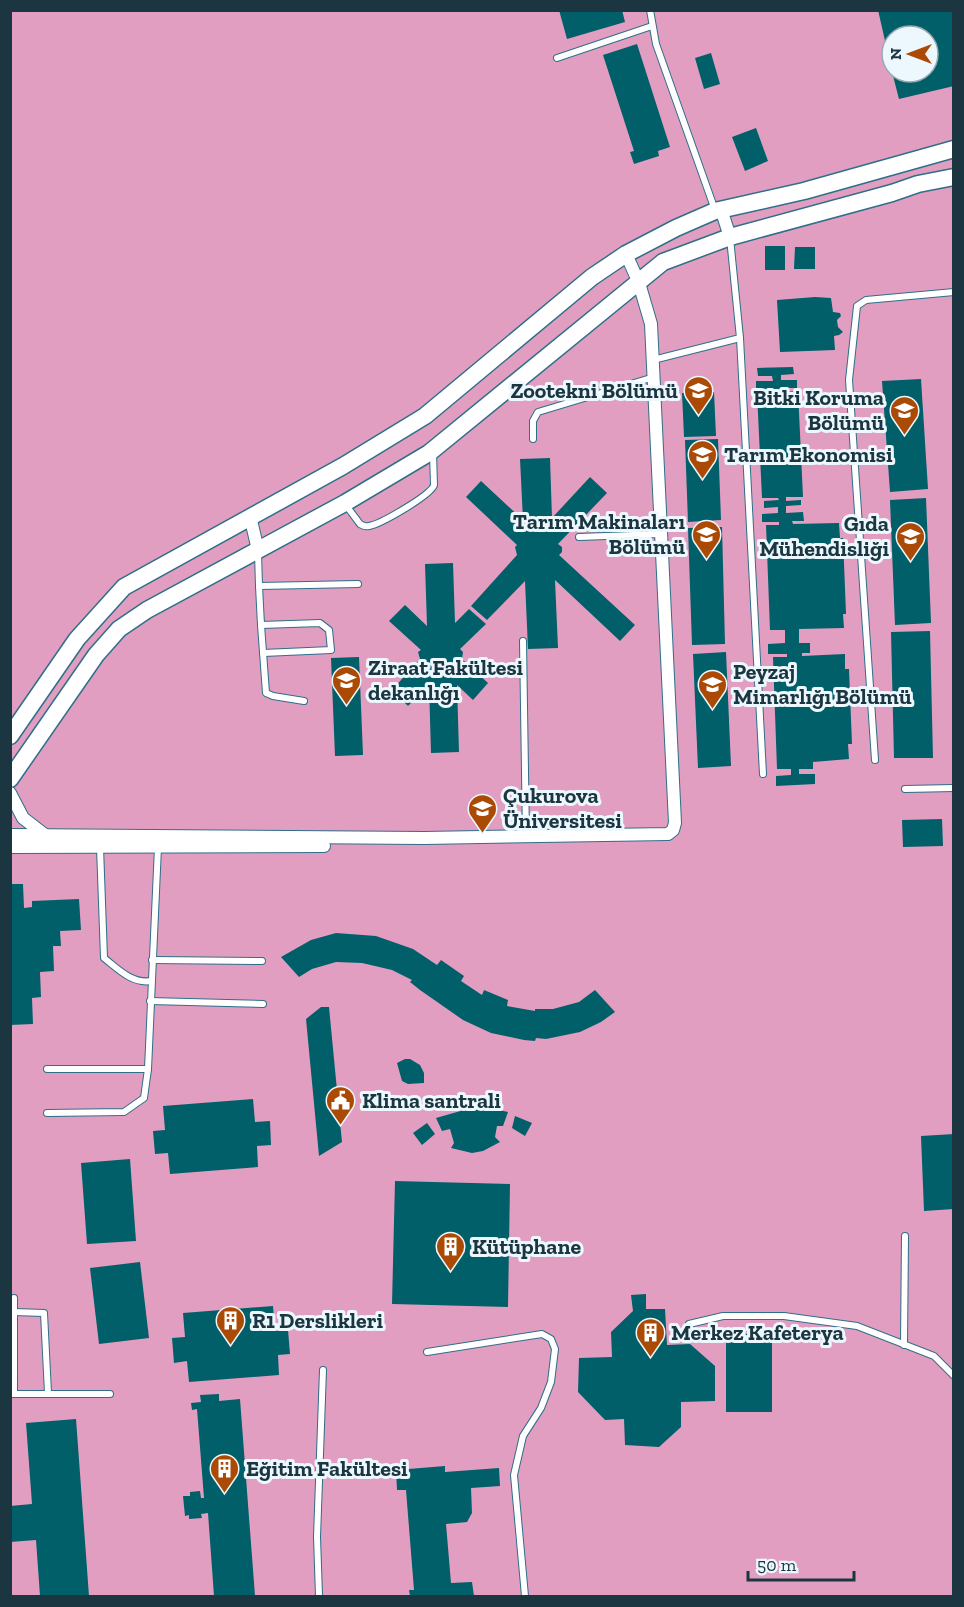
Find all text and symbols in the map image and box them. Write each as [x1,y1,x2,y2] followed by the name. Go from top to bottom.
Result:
[880,24,940,84] north arrow
[886,48,905,60] text: N
[683,374,715,416] school or university icon: Zootekni Bölümü
[510,377,678,404] place label: Zootekni Bölümü
[753,384,884,436] place label: Bitki Koruma Bölümü
[889,394,921,436] school or university icon: Bitki Koruma Bölümü
[687,438,719,480] school or university icon: Tarım Ekonomisi
[724,441,893,468] place label: Tarım Ekonomisi
[513,508,685,560] place label: Tarım Makinaları Bölümü
[759,510,889,562] place label: Gıda Mühendisliği
[690,518,722,560] school or university icon: Tarım Makinaları Bölümü
[894,520,926,562] school or university icon: Gıda Mühendisliği
[368,654,524,706] place label: Ziraat Fakültesi dekanlığı
[733,658,912,710] place label: Peyzaj Mimarlığı Bölümü
[331,664,363,706] school or university icon: Ziraat Fakültesi dekanlığı
[696,668,728,710] school or university icon: Peyzaj Mimarlığı Bölümü
[503,782,622,834] place label: Çukurova Üniversitesi
[466,792,498,834] school or university icon: Çukurova Üniversitesi
[325,1084,357,1126] public building icon: Klima santrali
[362,1087,501,1114] place label: Klima santrali
[435,1230,467,1272] building icon: Kütüphane
[472,1233,582,1260] place label: Kütüphane
[215,1304,247,1346] building icon: R1 Derslikleri
[252,1307,383,1334] place label: R1 Derslikleri
[634,1316,666,1358] building icon: Merkez Kafeterya
[671,1319,844,1346] place label: Merkez Kafeterya
[209,1452,241,1494] building icon: Eğitim Fakültesi
[246,1455,408,1482] place label: Eğitim Fakültesi
[748,1544,854,1582] scale bar
[757,1554,797,1576] text: 50 m

